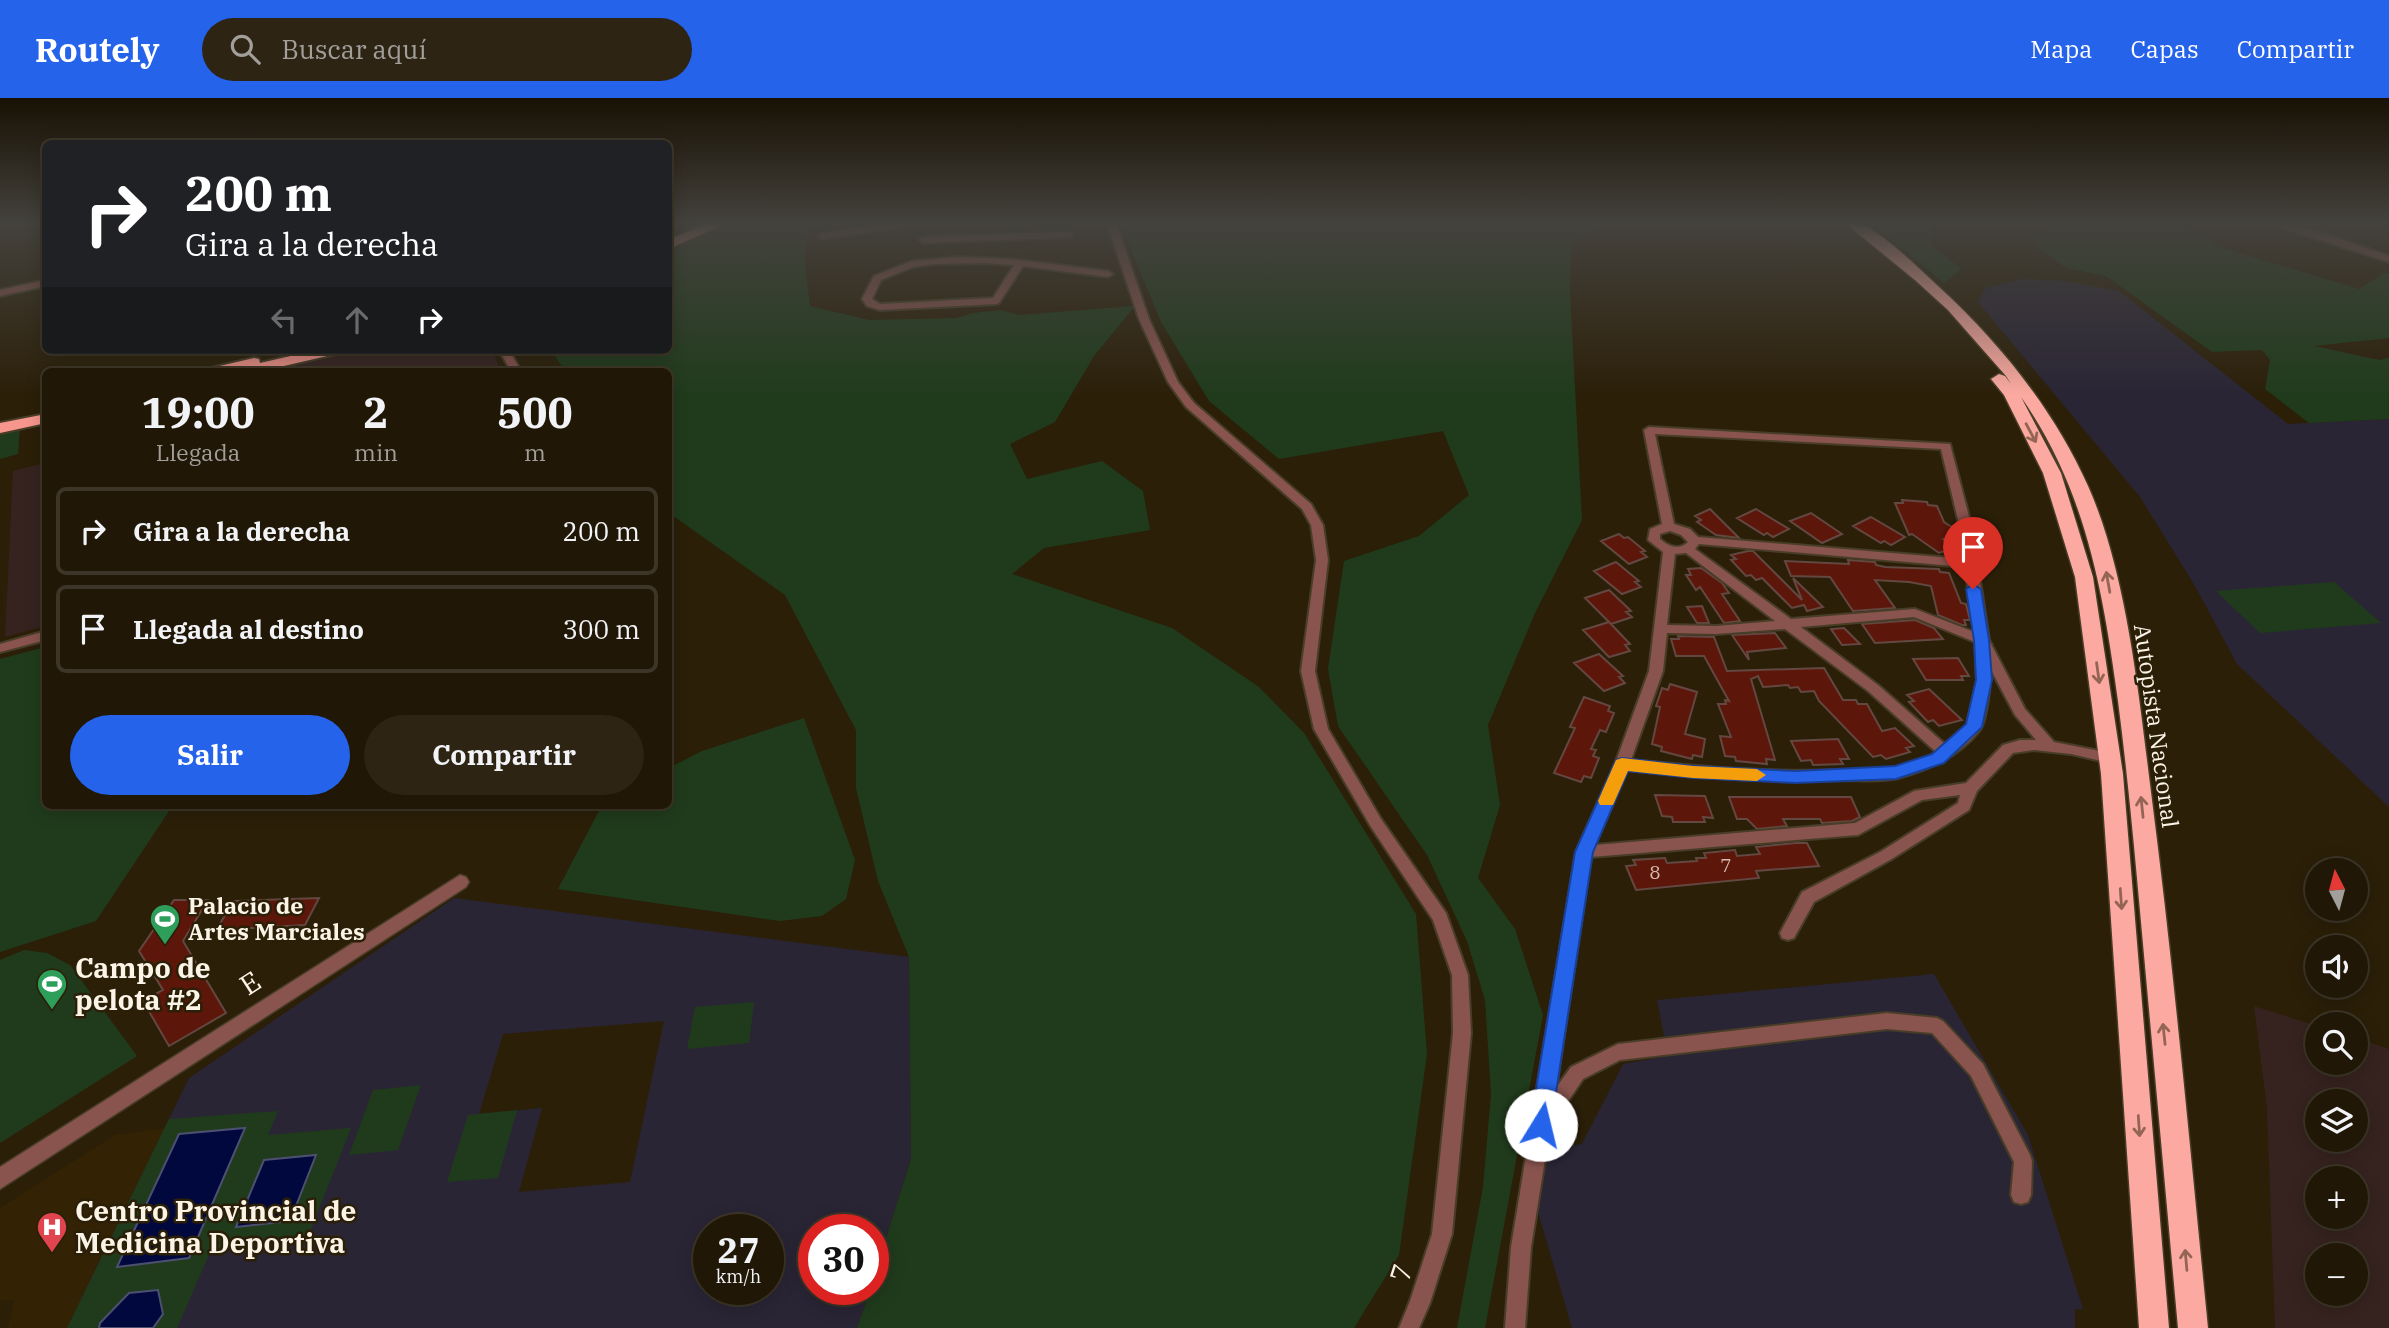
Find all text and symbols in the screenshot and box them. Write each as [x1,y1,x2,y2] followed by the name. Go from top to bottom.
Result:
[202,18,692,81] search box
[35,28,160,71] text: Routely
[226,30,264,68] icon: search
[282,32,427,66] text: Buscar aquí
[2030,33,2092,65] text: Mapa
[2130,33,2199,65] text: Capas
[2237,33,2354,65] text: Compartir
[185,161,332,224] text: 200 m
[70,168,161,259] icon: right
[185,223,439,265] text: Gira a la derecha
[265,301,303,339] icon: left
[338,301,376,339] icon: ahead
[411,301,449,339] icon: right
[141,385,255,440] text: 19:00
[363,385,389,440] text: 2
[497,385,573,440] text: 500
[2024,422,2038,442] one-way arrow
[156,437,240,467] text: Llegada
[354,437,398,467] text: min
[524,437,546,467] text: m
[74,512,112,550] icon: right
[133,514,350,548] text: Gira a la derecha
[562,514,640,548] text: 200 m
[1943,517,2003,589] pin
[1954,528,1992,566] icon: arrive
[2101,571,2114,594] one-way arrow
[74,610,112,648] icon: arrive
[133,612,364,646] text: Llegada al destino
[562,612,640,646] text: 300 m
[2128,622,2186,830] street label: Autopista Nacional
[2092,661,2105,684] one-way arrow
[70,715,350,795] button: Salir
[364,715,644,795] button: Compartir
[2135,796,2148,819] one-way arrow
[1720,853,1732,877] house number: 7
[2305,858,2368,920] north arrow
[2305,858,2368,1306] map controls
[1649,860,1661,884] house number: 8
[2115,888,2128,910] one-way arrow
[188,890,365,946] place label: Palacio de Artes Marciales
[148,902,182,946] sports icon: Palacio de Artes Marciales
[2305,935,2368,998] button: sound
[75,949,211,1018] place label: Campo de pelota #2
[232,962,267,1003] street label: E
[35,967,69,1011] sports icon: Campo de pelota #2
[2305,1012,2368,1075] button: search
[2158,1023,2171,1045] one-way arrow
[1504,1088,1578,1162] position arrow
[2305,1089,2368,1152] button: layers
[2133,1114,2146,1137] one-way arrow
[2305,1166,2368,1229] button: +
[75,1192,356,1261] place label: Centro Provincial de Medicina Deportiva
[35,1210,69,1254] hospital icon: Centro Provincial de Medicina Deportiva
[798,1214,889,1305] speed limit sign: 30
[717,1227,760,1273] text: 27
[2305,1243,2368,1306] button: −
[2179,1249,2192,1272] one-way arrow
[1380,1259,1421,1287] street label: 7
[716,1265,761,1288] text: km/h

